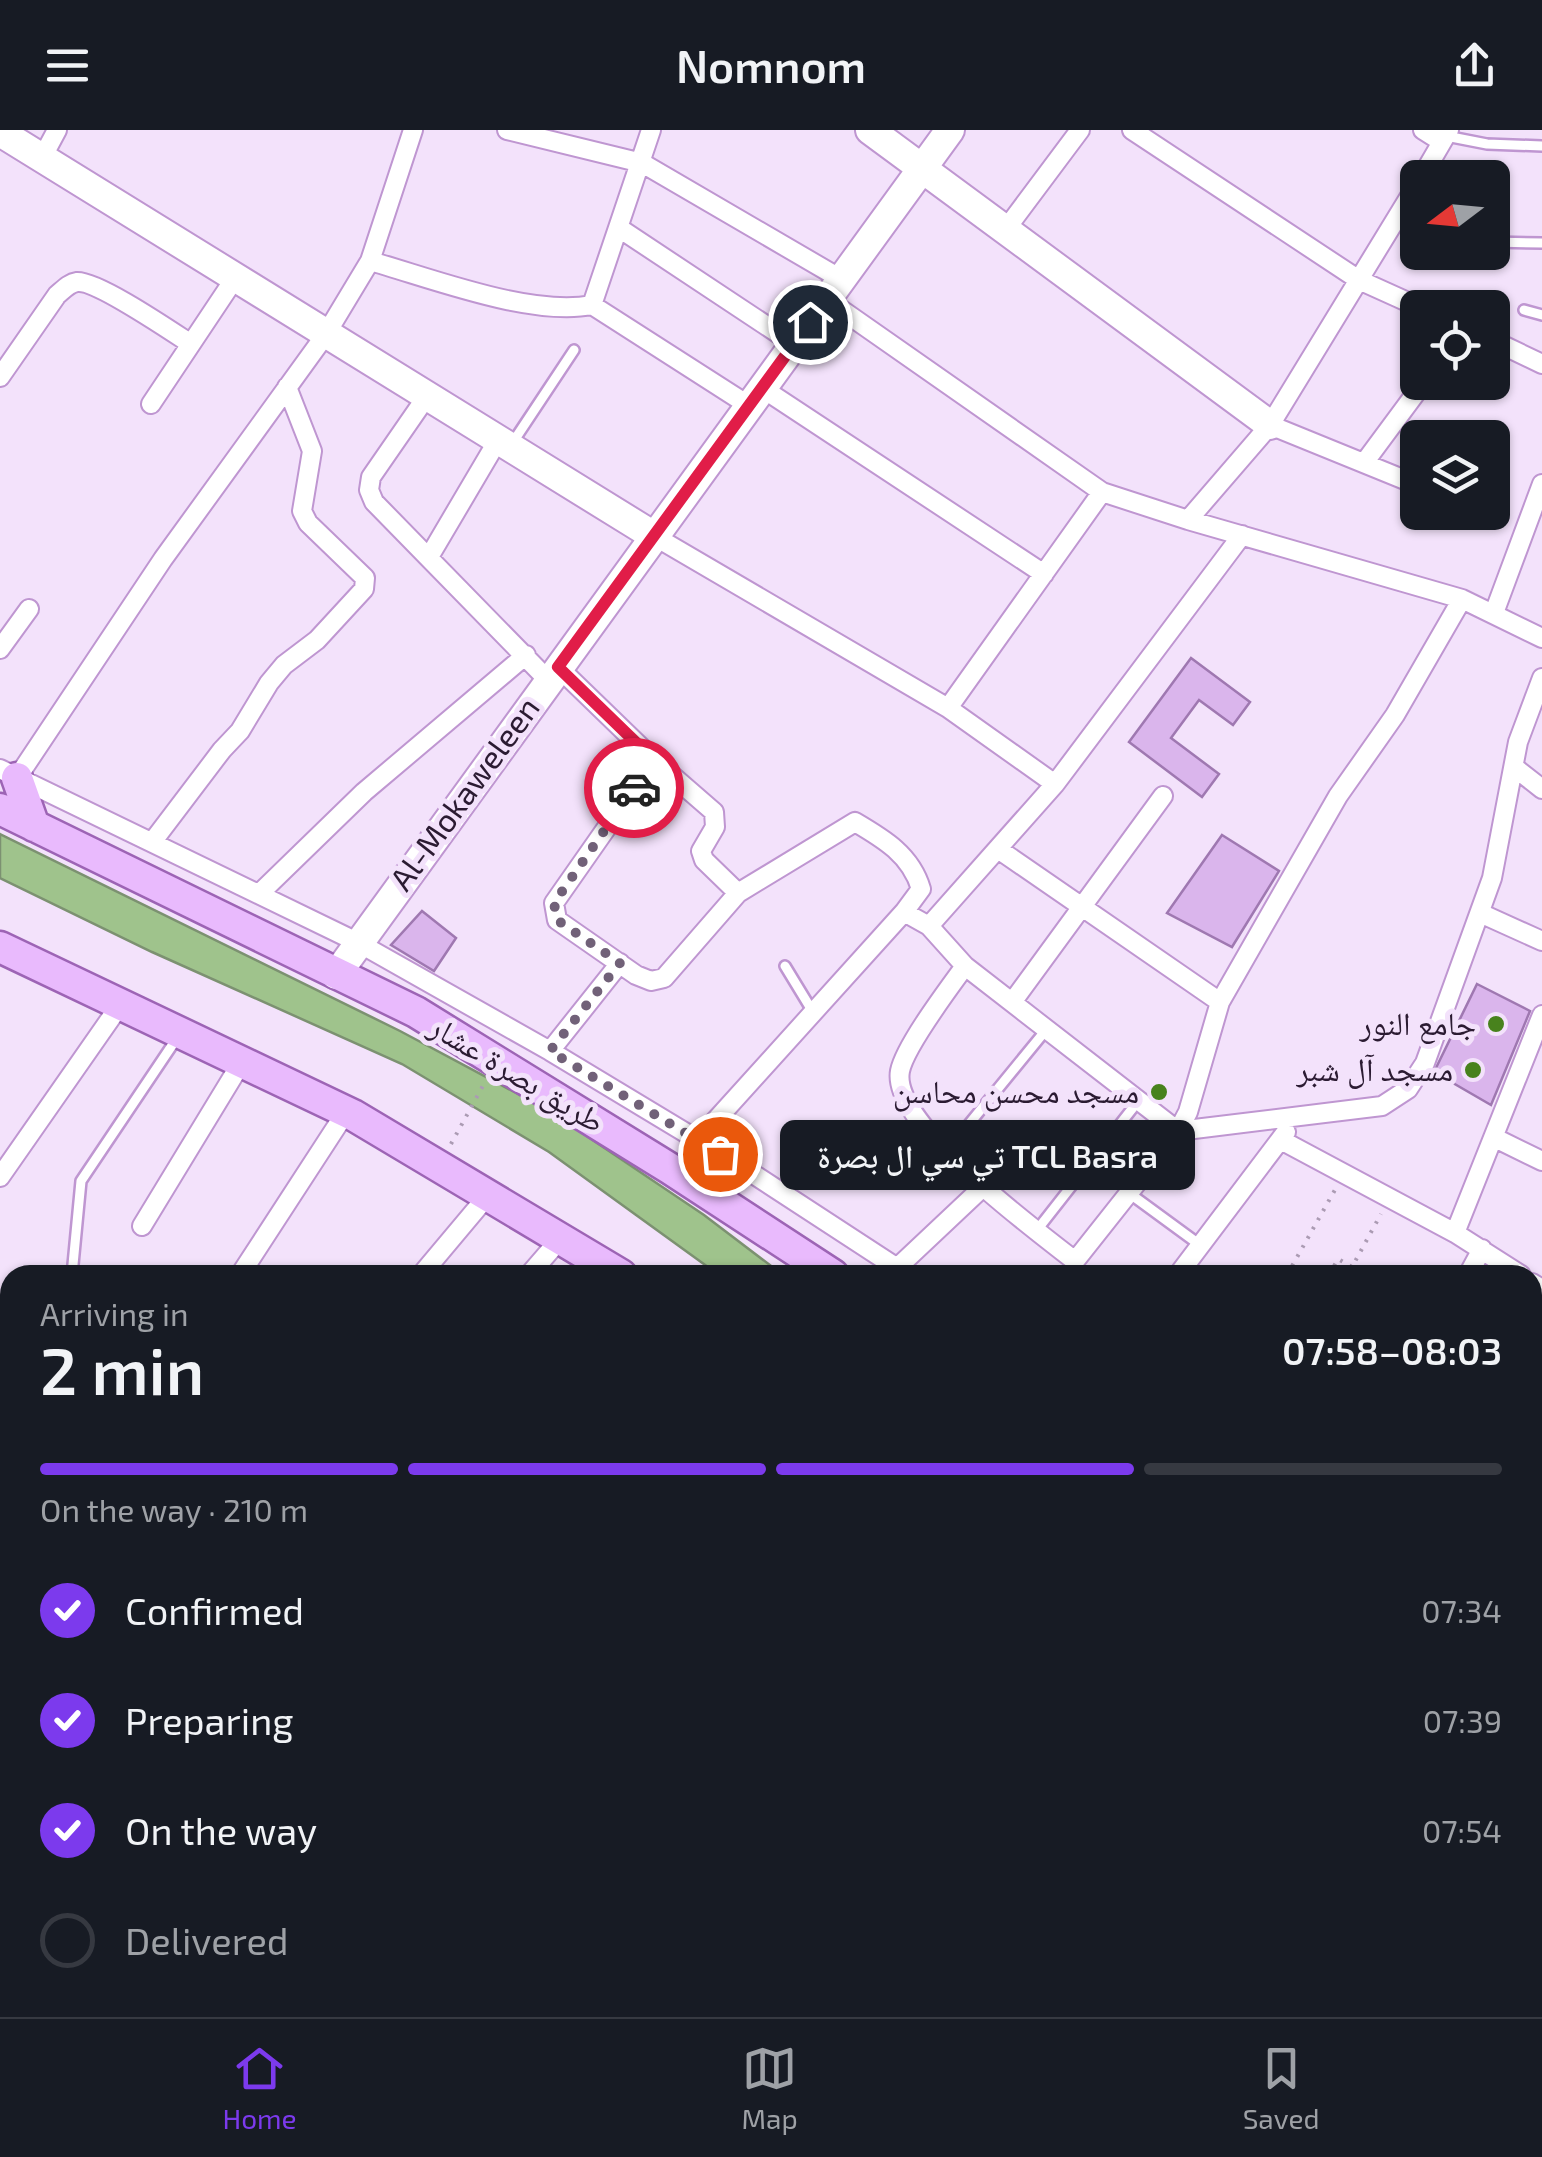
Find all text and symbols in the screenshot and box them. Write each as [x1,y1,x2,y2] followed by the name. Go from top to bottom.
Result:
[40,38,95,93] icon: menu
[676,38,866,92] text: Nomnom
[1447,38,1502,93] icon: share
[1400,160,1510,270] north arrow
[1400,160,1510,530] map controls
[768,280,853,365] pin
[1400,290,1510,400] button: locate
[783,295,838,350] icon: home
[1400,420,1510,530] button: layers
[381,689,546,897] street label: Al-Mokaweleen
[584,738,684,838] courier
[607,761,662,816] icon: car
[1358,1003,1476,1044] place label: جامع النور
[421,1005,612,1142] street label: طريق بصرة عشار
[1485,1013,1507,1035] marker: جامع النور
[1295,1049,1453,1089] place label: مسجد آل شبر
[1462,1059,1484,1081] marker: مسجد آل شبر
[893,1071,1139,1112] place label: مسجد محسن محاسن
[1148,1081,1170,1103] marker: مسجد محسن محاسن
[678,1112,763,1197] pin
[780,1119,1195,1189] callout: تي سي ال بصرة TCL Basra
[693,1127,748,1182] icon: bag
[817,1136,1158,1174] text: تي سي ال بصرة TCL Basra
[40,1294,189,1332] text: Arriving in
[1282,1327,1502,1373] text: 07:58–08:03
[40,1330,204,1408] text: 2 min
[40,1490,308,1528] text: On the way · 210 m
[40,1583,95,1638] icon: check
[125,1587,304,1633] text: Confirmed
[1421,1591,1502,1629] text: 07:34
[40,1693,95,1748] icon: check
[125,1697,293,1743] text: Preparing
[1423,1701,1502,1739] text: 07:39
[40,1803,95,1858] icon: check
[125,1807,317,1853] text: On the way
[1422,1811,1502,1849] text: 07:54
[125,1917,289,1963] text: Delivered
[222,2041,297,2135] tab: Home
[742,2041,798,2135] tab: Map
[1243,2041,1320,2135] tab: Saved

